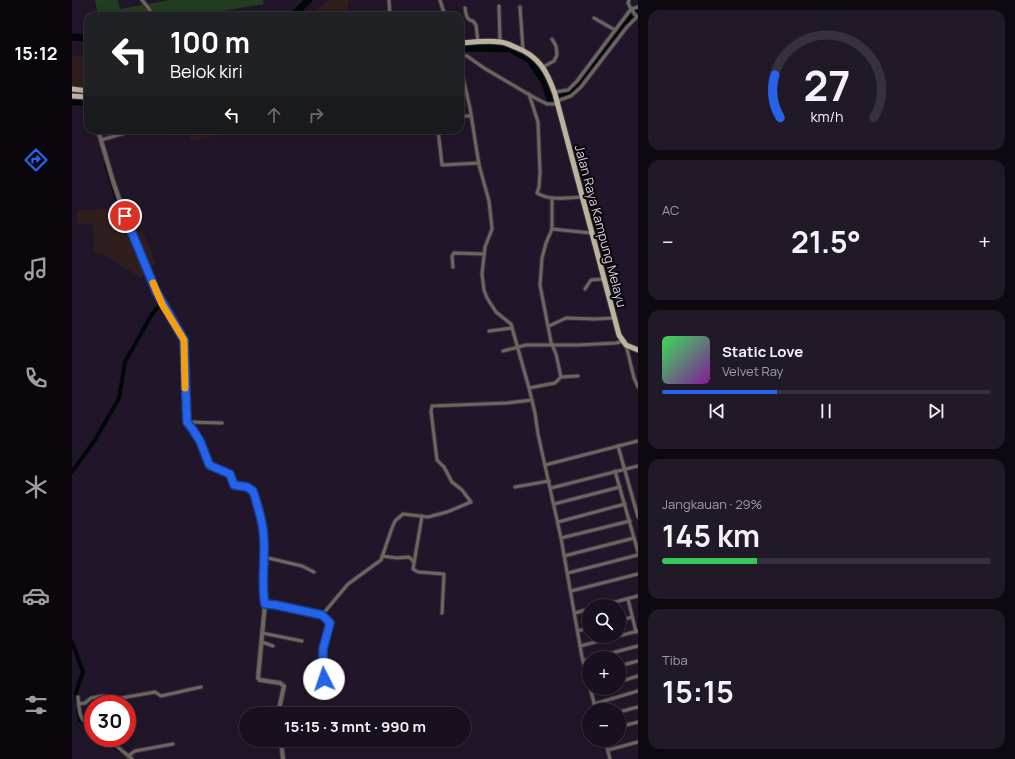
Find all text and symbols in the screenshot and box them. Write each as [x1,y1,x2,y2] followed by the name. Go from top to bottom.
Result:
[170,23,250,61] text: 100 m
[104,28,156,80] icon: left
[14,41,58,65] text: 15:12
[803,57,850,113] text: 27
[170,59,243,83] text: Belok kiri
[221,104,243,126] icon: left
[263,104,285,126] icon: ahead
[305,104,327,126] icon: right
[810,106,843,125] text: km/h
[571,143,631,309] street label: Jalan Raya Kampung Melayu
[22,146,50,174] icon: directions
[108,199,142,233] pin
[662,201,679,219] text: AC
[114,205,136,227] icon: arrive
[791,221,861,262] text: 21.5°
[662,227,674,257] text: −
[978,227,991,257] text: +
[22,255,50,283] icon: music
[722,341,803,362] text: Static Love
[722,362,783,380] text: Velvet Ray
[22,364,50,392] icon: phone
[706,400,728,422] icon: previous
[815,400,837,422] icon: pause
[925,400,947,422] icon: next
[22,473,50,501] icon: climate
[662,495,762,513] text: Jangkauan · 29%
[662,515,760,556] text: 145 km
[22,582,50,610] icon: car
[582,599,626,747] map controls
[582,599,626,643] button: search
[582,651,626,695] button: +
[662,651,688,669] text: Tiba
[303,658,345,700] position arrow
[662,671,734,712] text: 15:15
[22,691,50,719] icon: filters
[84,695,136,747] speed limit sign: 30
[582,703,626,747] button: −
[284,716,426,737] text: 15:15 · 3 mnt · 990 m

